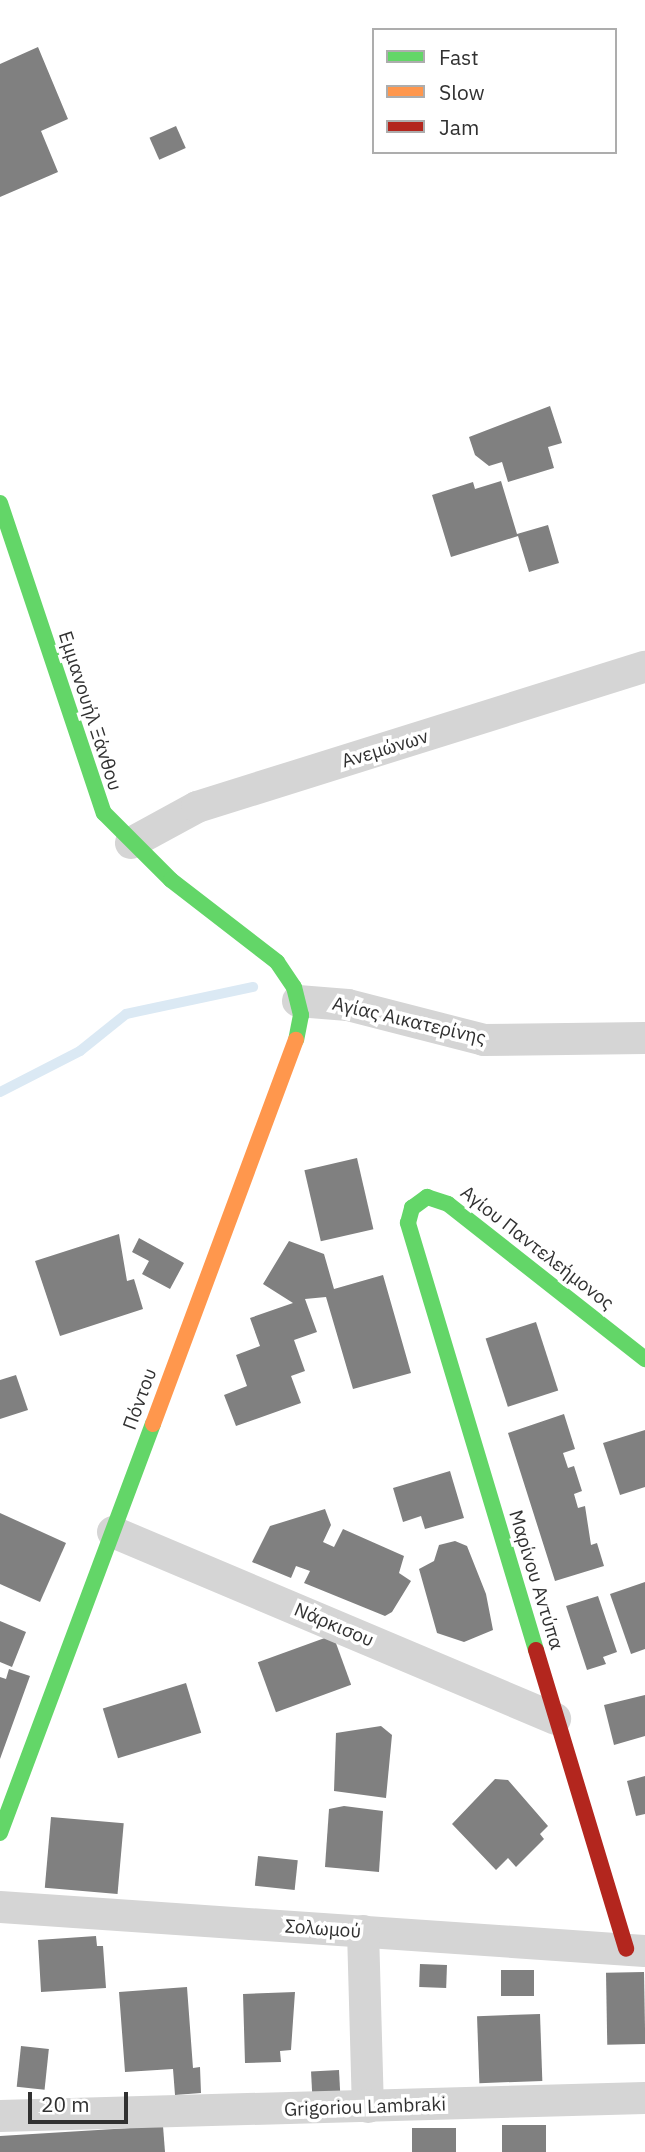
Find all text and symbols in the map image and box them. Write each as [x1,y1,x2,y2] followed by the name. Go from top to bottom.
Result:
[372,28,617,154] legend
[439,43,479,71] text: Fast
[439,78,485,106] text: Slow
[439,113,479,141] text: Jam
[53,628,127,794] street label: Εμμανουήλ Ξάνθου
[339,725,431,773] street label: Ανεμώνων
[330,992,488,1050] street label: Αγίας Αικατερίνης
[456,1181,618,1315] street label: Αγίου Παντελεήμονος
[118,1365,162,1433] street label: Πόντου
[504,1507,568,1653] street label: Μαρίνου Αντύπα
[291,1598,377,1652] street label: Νάρκισου
[284,1915,362,1943] street label: Σολωμού
[32,2078,131,2122] scale bar
[41,2090,90,2118] text: 20 m
[284,2093,446,2121] street label: Grigoriou Lambraki

